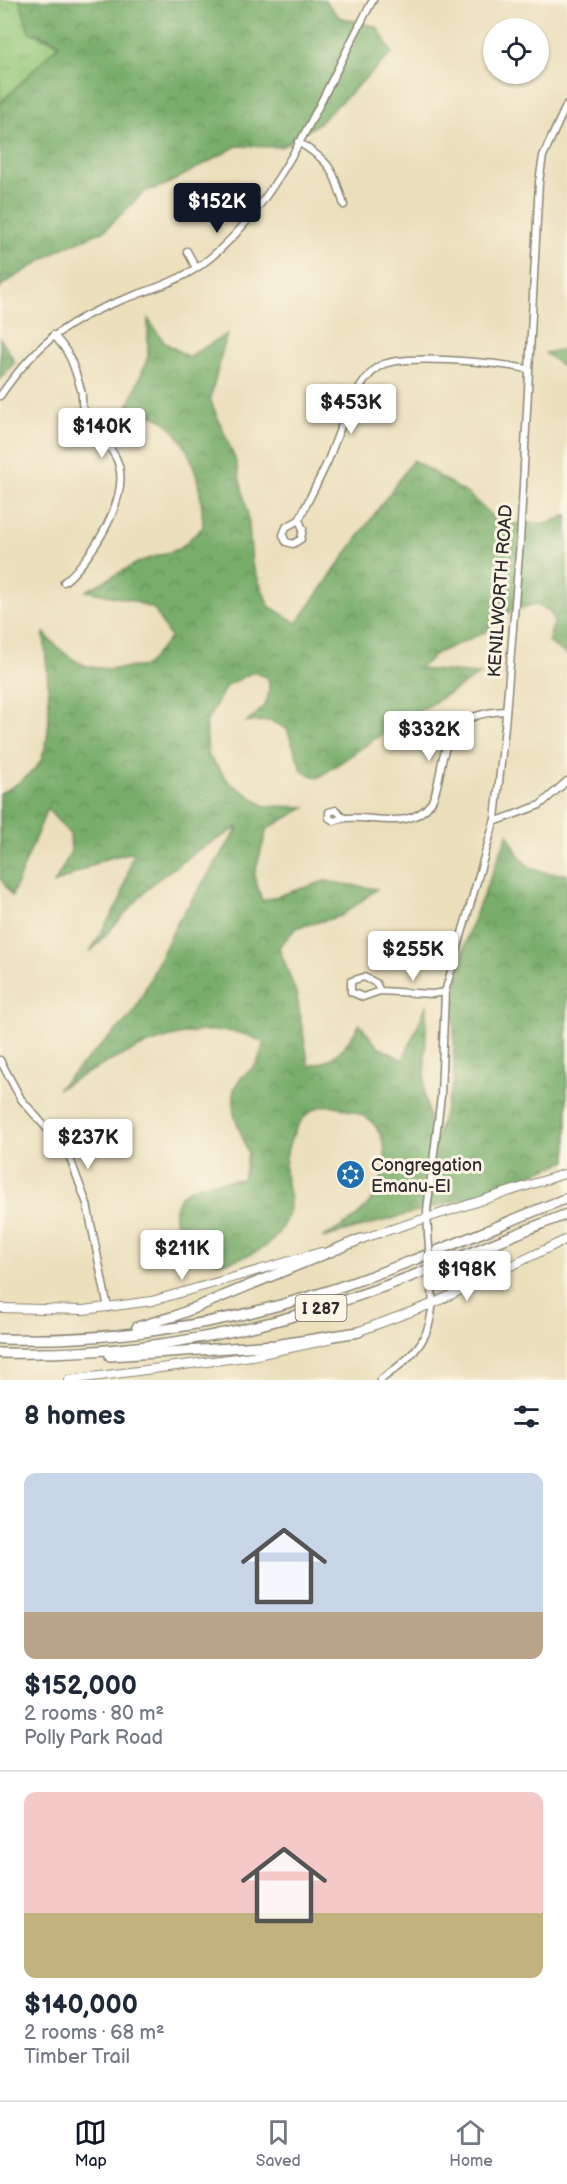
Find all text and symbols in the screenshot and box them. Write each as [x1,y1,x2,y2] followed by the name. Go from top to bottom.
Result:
[483,18,549,84] map controls
[483,18,549,84] button: locate
[175,183,259,234] pin: $152K
[188,190,246,214] text: $152K
[309,384,393,435] pin: $453K
[320,391,382,415] text: $453K
[60,408,144,459] pin: $140K
[72,415,132,439] text: $140K
[484,504,517,678] street label: KENILWORTH ROAD
[387,711,471,762] pin: $332K
[398,718,460,742] text: $332K
[371,931,455,982] pin: $255K
[382,938,444,962] text: $255K
[46,1119,130,1170] pin: $237K
[58,1126,118,1150] text: $237K
[371,1155,482,1197] place label: Congregation Emanu-El
[334,1159,366,1191] synagogue icon: Congregation Emanu-El
[140,1230,224,1281] pin: $211K
[154,1237,210,1261] text: $211K
[425,1251,509,1302] pin: $198K
[438,1258,496,1282] text: $198K
[296,1295,346,1321] road number: I 287
[510,1400,543,1433] icon: filters
[24,1401,126,1432] text: 8 homes
[230,1512,338,1620] icon: home
[24,1671,137,1702] text: $152,000
[24,1702,164,1726] text: 2 rooms · 80 m²
[24,1726,163,1750] text: Polly Park Road
[230,1831,338,1939] icon: home
[24,1990,138,2021] text: $140,000
[24,2021,165,2045] text: 2 rooms · 68 m²
[24,2045,130,2069] text: Timber Trail
[74,2116,107,2171] tab: Map
[256,2116,301,2171] tab: Saved
[449,2116,493,2171] tab: Home

